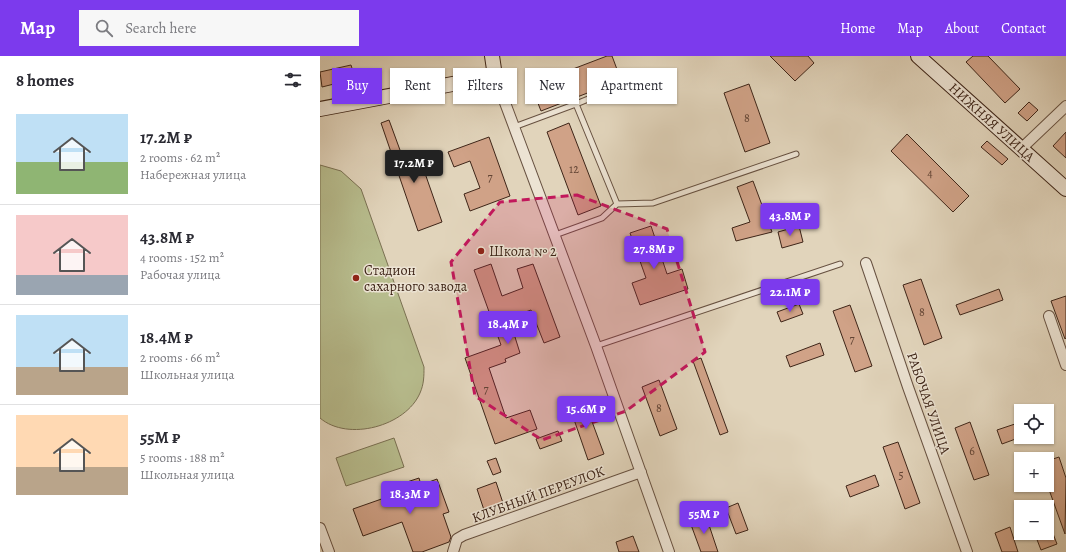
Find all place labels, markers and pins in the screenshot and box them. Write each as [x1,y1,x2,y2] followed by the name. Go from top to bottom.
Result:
[377,150,451,184] pin: 17.2M ₽
[753,203,827,237] pin: 43.8M ₽
[617,236,691,270] pin: 27.8M ₽
[489,242,557,261] place label: Школа № 2
[476,246,486,256] marker: Школа № 2
[364,261,468,296] place label: Стадион сахарного завода
[351,273,361,283] marker: Стадион сахарного завода
[753,279,827,313] pin: 22.1M ₽
[471,311,545,345] pin: 18.4M ₽
[549,396,623,430] pin: 15.6M ₽
[373,481,447,515] pin: 18.3M ₽
[676,501,732,535] pin: 55M ₽

